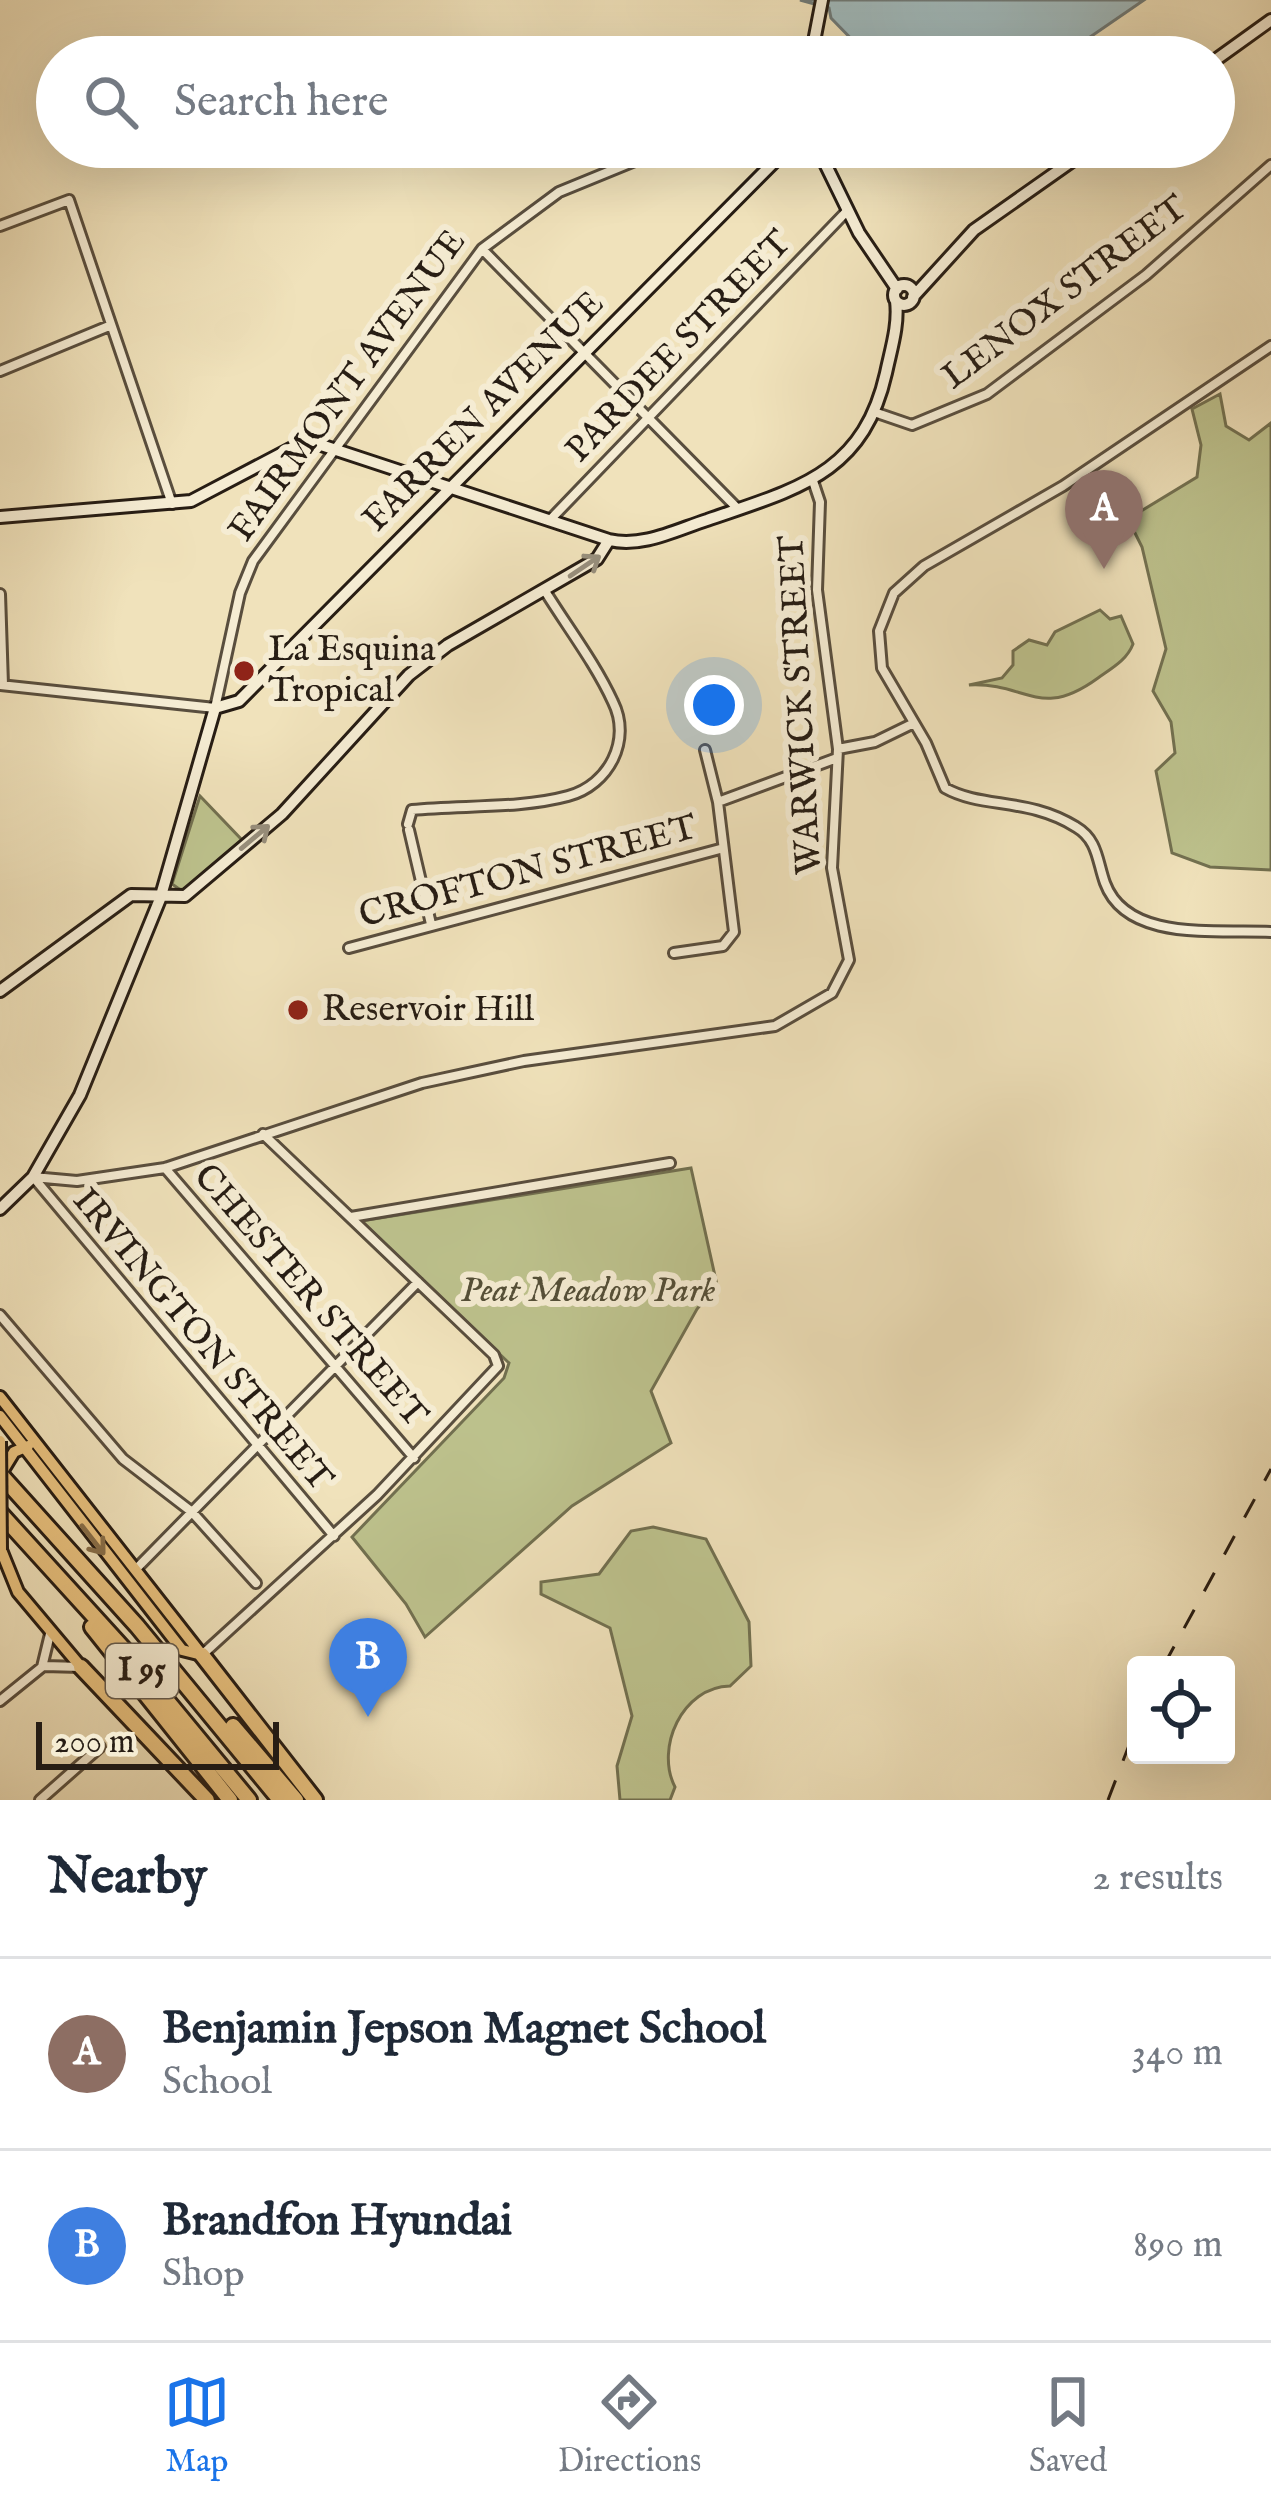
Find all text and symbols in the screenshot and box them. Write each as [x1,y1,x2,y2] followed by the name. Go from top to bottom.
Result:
[36,36,1235,168] search box
[78,69,144,135] icon: search
[174,74,388,131] text: Search here
[933,186,1197,400] street label: LENOX STREET
[219,221,477,551] street label: FAIRMONT AVENUE
[556,221,802,473] street label: PARDEE STREET
[354,282,614,542] street label: FARREN AVENUE
[1065,470,1143,569] pin: A
[769,534,833,876] street label: WARWICK STREET
[568,553,602,578] one-way arrow
[268,627,436,714] place label: La Esquina Tropical
[231,658,257,684] marker: La Esquina Tropical
[684,675,744,735] your location
[354,805,702,939] street label: CROFTON STREET
[239,823,270,851] one-way arrow
[322,987,534,1033] place label: Reservoir Hill
[285,997,311,1023] marker: Reservoir Hill
[183,1155,437,1437] street label: CHESTER STREET
[62,1179,342,1501] street label: IRVINGTON STREET
[460,1268,716,1314] park label: Peat Meadow Park
[79,1523,106,1555] one-way arrow
[329,1618,407,1717] pin: B
[106,1644,178,1698] road number: I 95
[1127,1656,1235,1764] map controls
[1127,1656,1235,1764] button: locate
[36,1716,279,1769] scale bar
[54,1722,135,1764] text: 200 m
[48,1846,207,1911] text: Nearby
[1092,1854,1223,1903] text: 2 results
[162,2001,766,2058] text: Benjamin Jepson Magnet School
[74,2029,100,2078] text: A
[1132,2029,1223,2078] text: 340 m
[162,2058,272,2107] text: School
[162,2193,512,2250] text: Brandfon Hyundai
[74,2221,100,2270] text: B
[1133,2221,1223,2270] text: 890 m
[162,2250,245,2299] text: Shop
[164,2369,230,2483] tab: Map
[558,2369,701,2483] tab: Directions
[1029,2369,1107,2483] tab: Saved

